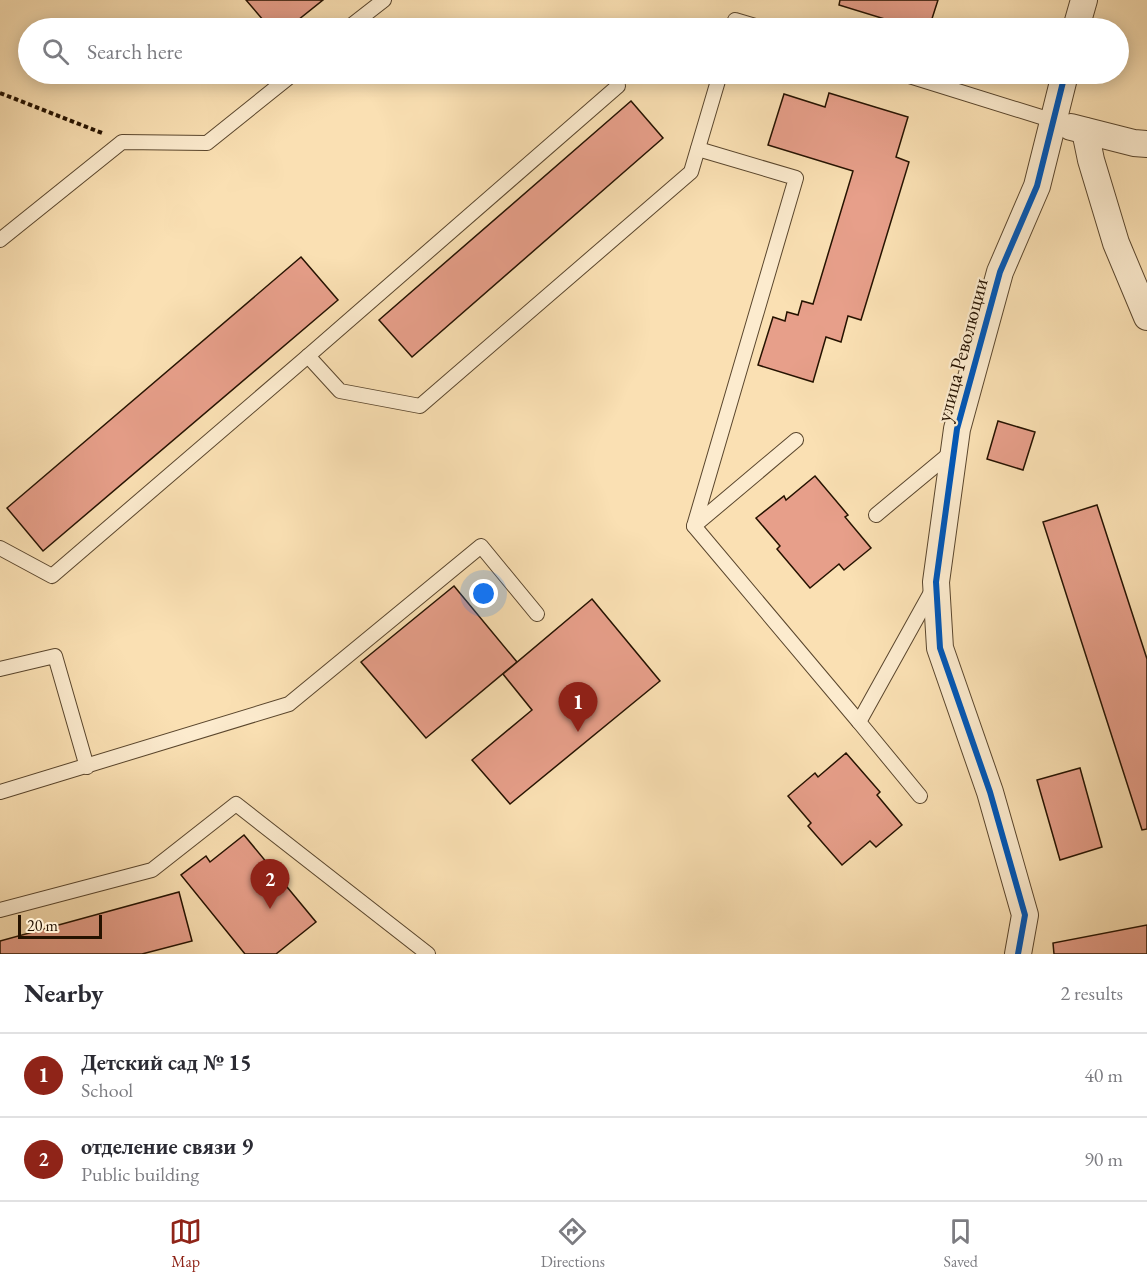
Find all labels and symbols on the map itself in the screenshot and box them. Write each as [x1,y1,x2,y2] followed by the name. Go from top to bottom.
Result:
[929,275,994,425] street label: улица Революции
[469,579,498,608] your location
[558,682,598,732] pin: 1
[250,860,290,909] pin: 2
[18,912,102,940] scale bar

